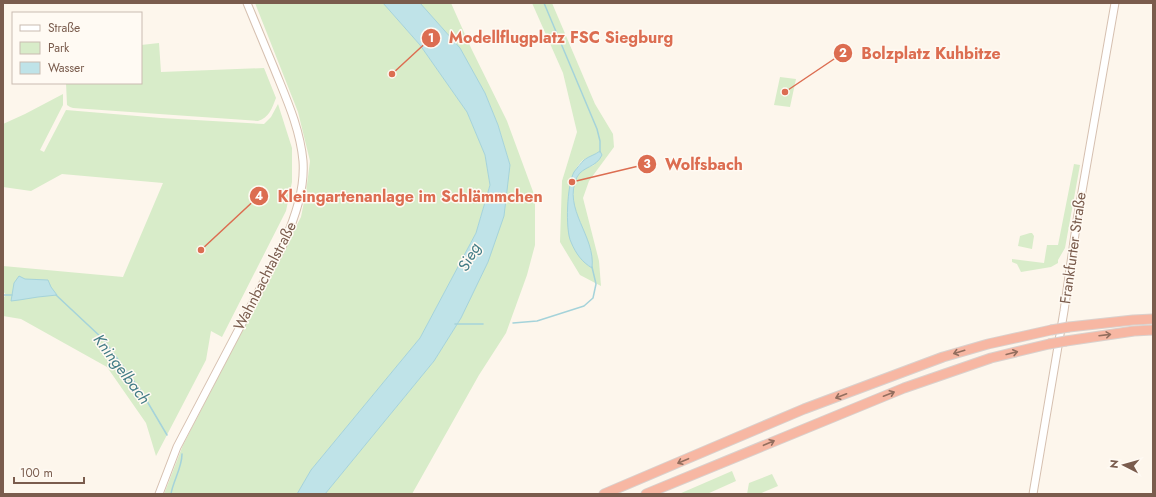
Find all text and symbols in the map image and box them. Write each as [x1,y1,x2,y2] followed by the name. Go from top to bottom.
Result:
[12,12,142,84] legend
[48,19,80,37] text: Straße
[421,24,681,52] callout: Modellflugplatz FSC Siegburg
[449,26,673,49] text: Modellflugplatz FSC Siegburg
[428,29,434,47] text: 1
[48,39,70,57] text: Park
[833,39,1009,67] callout: Bolzplatz Kuhbitze
[861,42,1001,65] text: Bolzplatz Kuhbitze
[839,44,847,62] text: 2
[48,59,85,77] text: Wasser
[637,150,751,178] callout: Wolfsbach
[665,153,743,176] text: Wolfsbach
[643,155,651,173] text: 3
[249,182,551,210] callout: Kleingartenanlage im Schlämmchen
[277,185,543,208] text: Kleingartenanlage im Schlämmchen
[255,187,263,205] text: 4
[1054,190,1092,305] street label: Frankfurter Straße
[228,217,302,334] street label: Wahnbachtalstraße
[452,238,486,275] water label: Sieg
[88,329,156,409] water label: Kningelbach
[1098,331,1111,339] one-way arrow
[953,349,966,356] one-way arrow
[1005,349,1018,356] one-way arrow
[882,389,894,397] one-way arrow
[834,393,847,400] one-way arrow
[762,439,774,446] one-way arrow
[1104,445,1144,485] north arrow
[678,457,690,465] one-way arrow
[14,459,84,485] scale bar
[1106,459,1122,469] text: N
[20,464,53,482] text: 100 m

